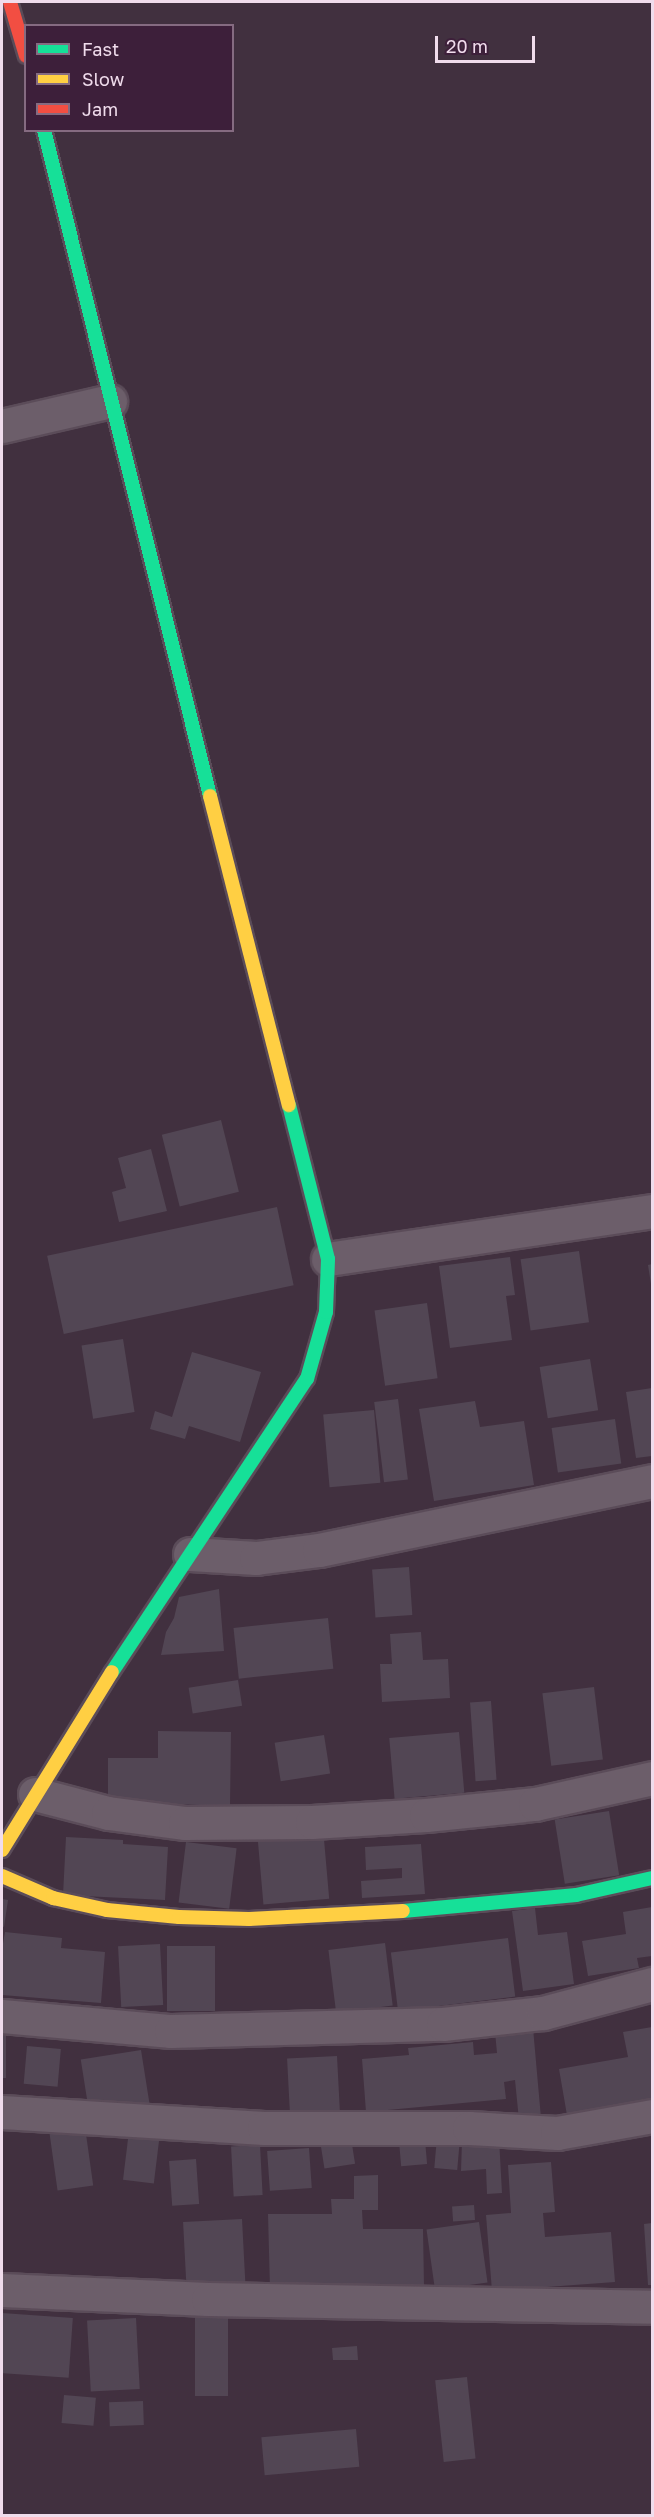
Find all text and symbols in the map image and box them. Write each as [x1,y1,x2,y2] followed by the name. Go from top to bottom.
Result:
[24,24,234,132] legend
[438,24,538,62] scale bar
[446,35,488,57] text: 20 m
[82,38,119,60] text: Fast
[82,68,124,90] text: Slow
[82,98,118,120] text: Jam

